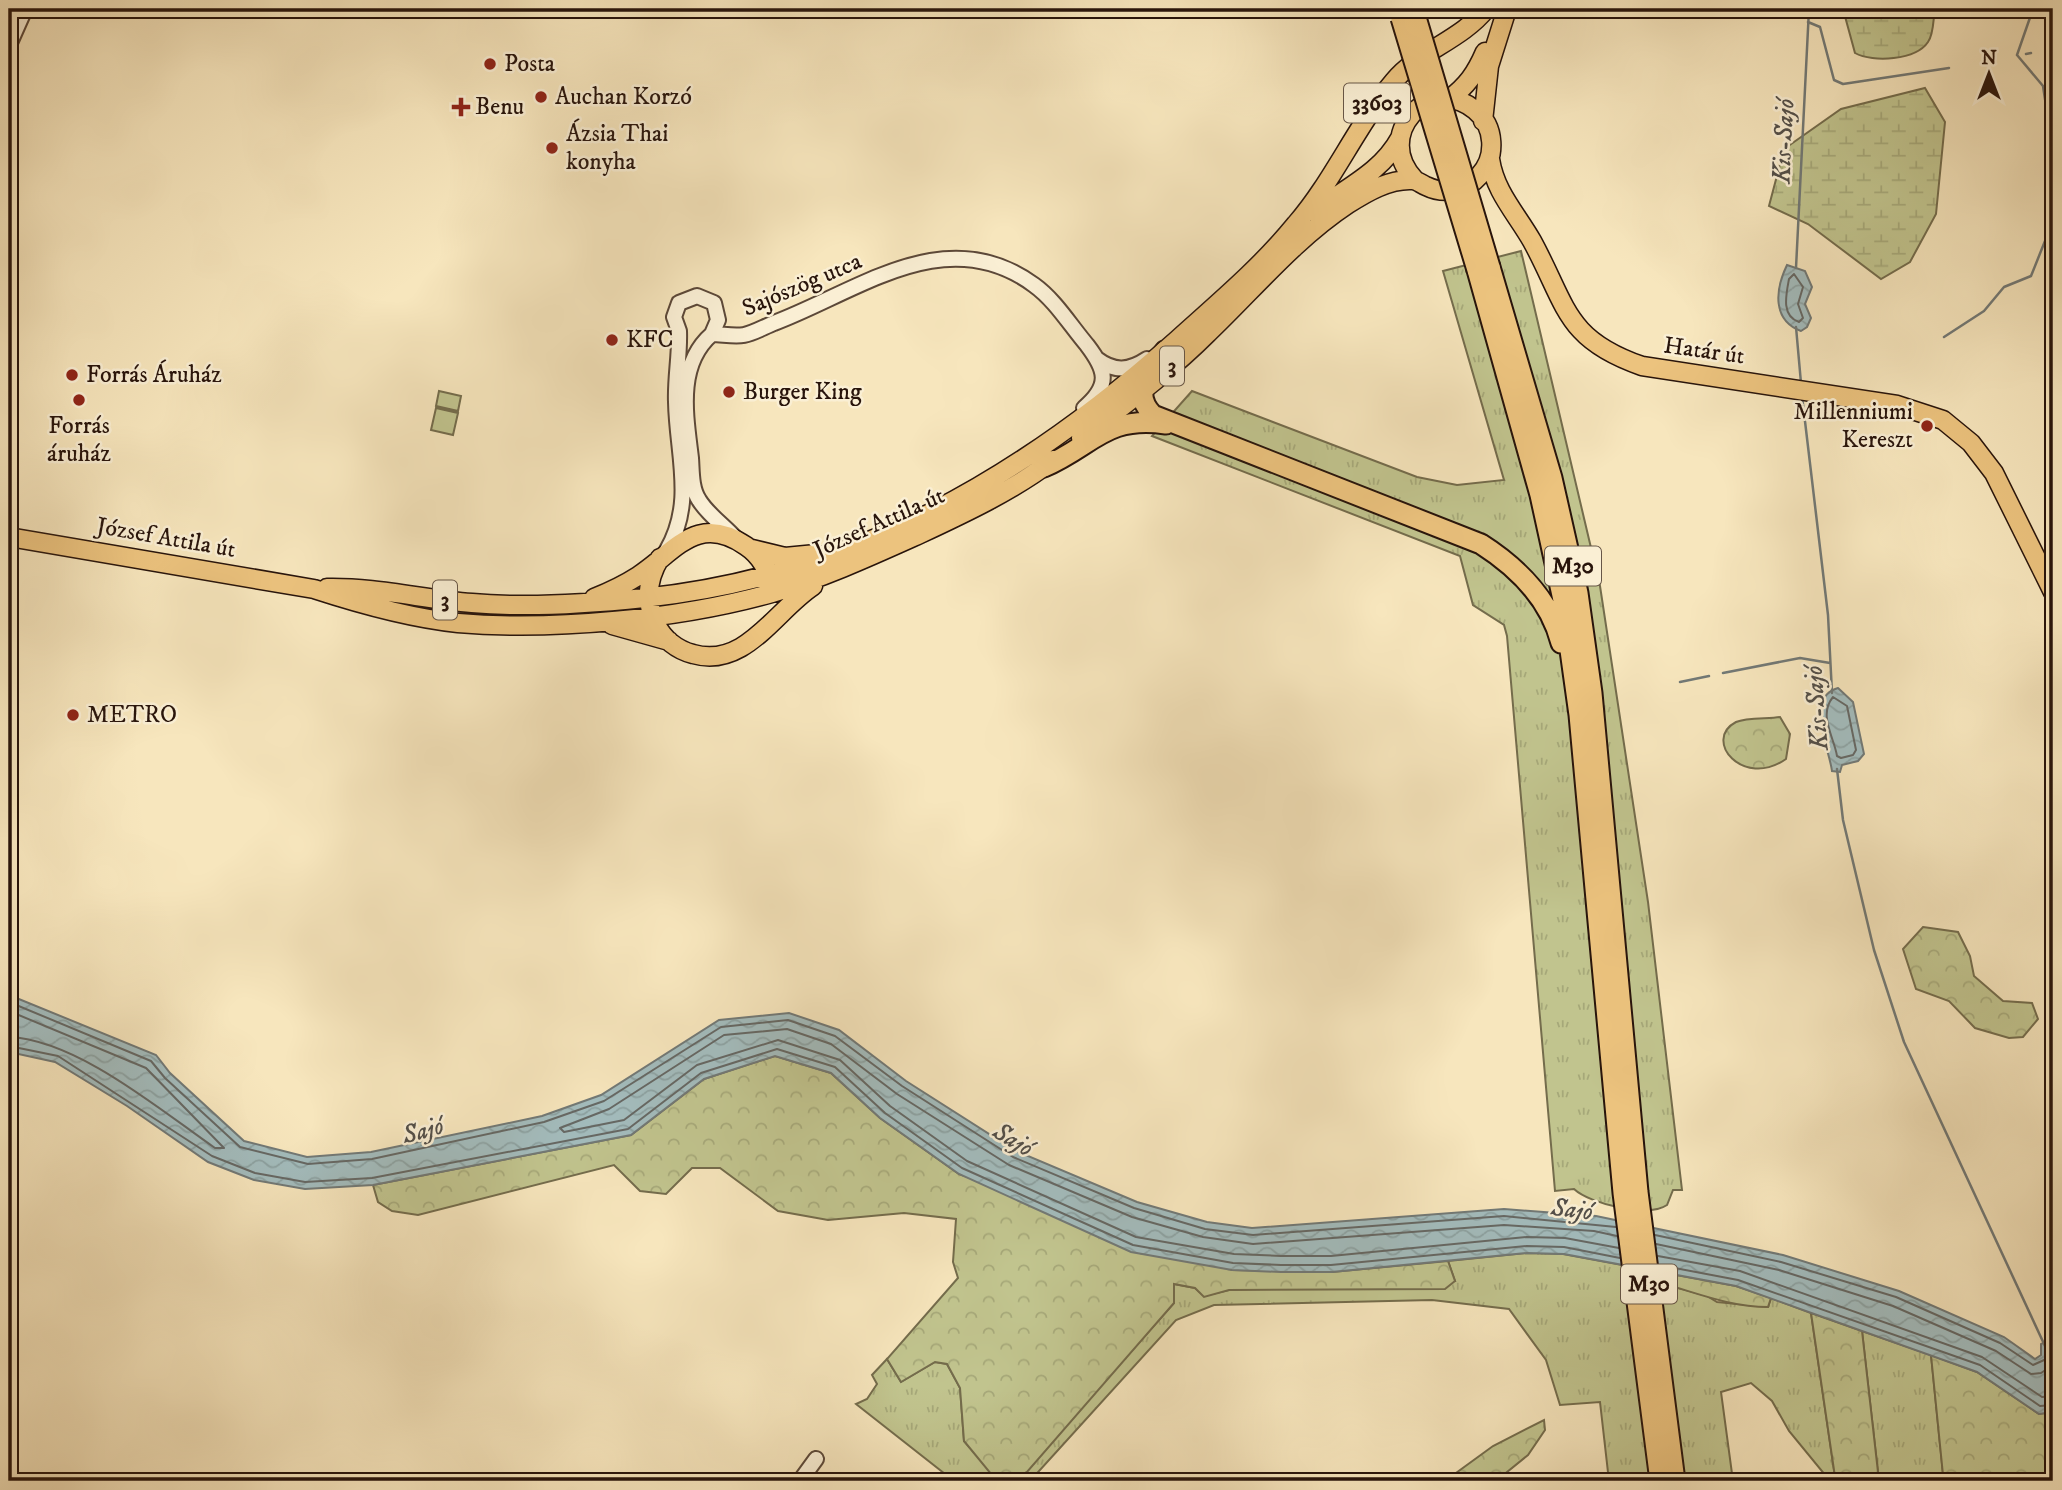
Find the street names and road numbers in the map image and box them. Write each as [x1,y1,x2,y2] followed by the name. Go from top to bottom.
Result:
[1344,83,1410,122] road number: 33603
[738,246,867,324] street label: Sajószög utca
[1662,330,1747,372] street label: Határ út
[1160,346,1184,386] road number: 3
[807,481,950,566] street label: József Attila út
[92,511,238,565] street label: József Attila út
[1545,546,1601,586] road number: M30
[433,580,457,620] road number: 3
[1621,1264,1677,1303] road number: M30

